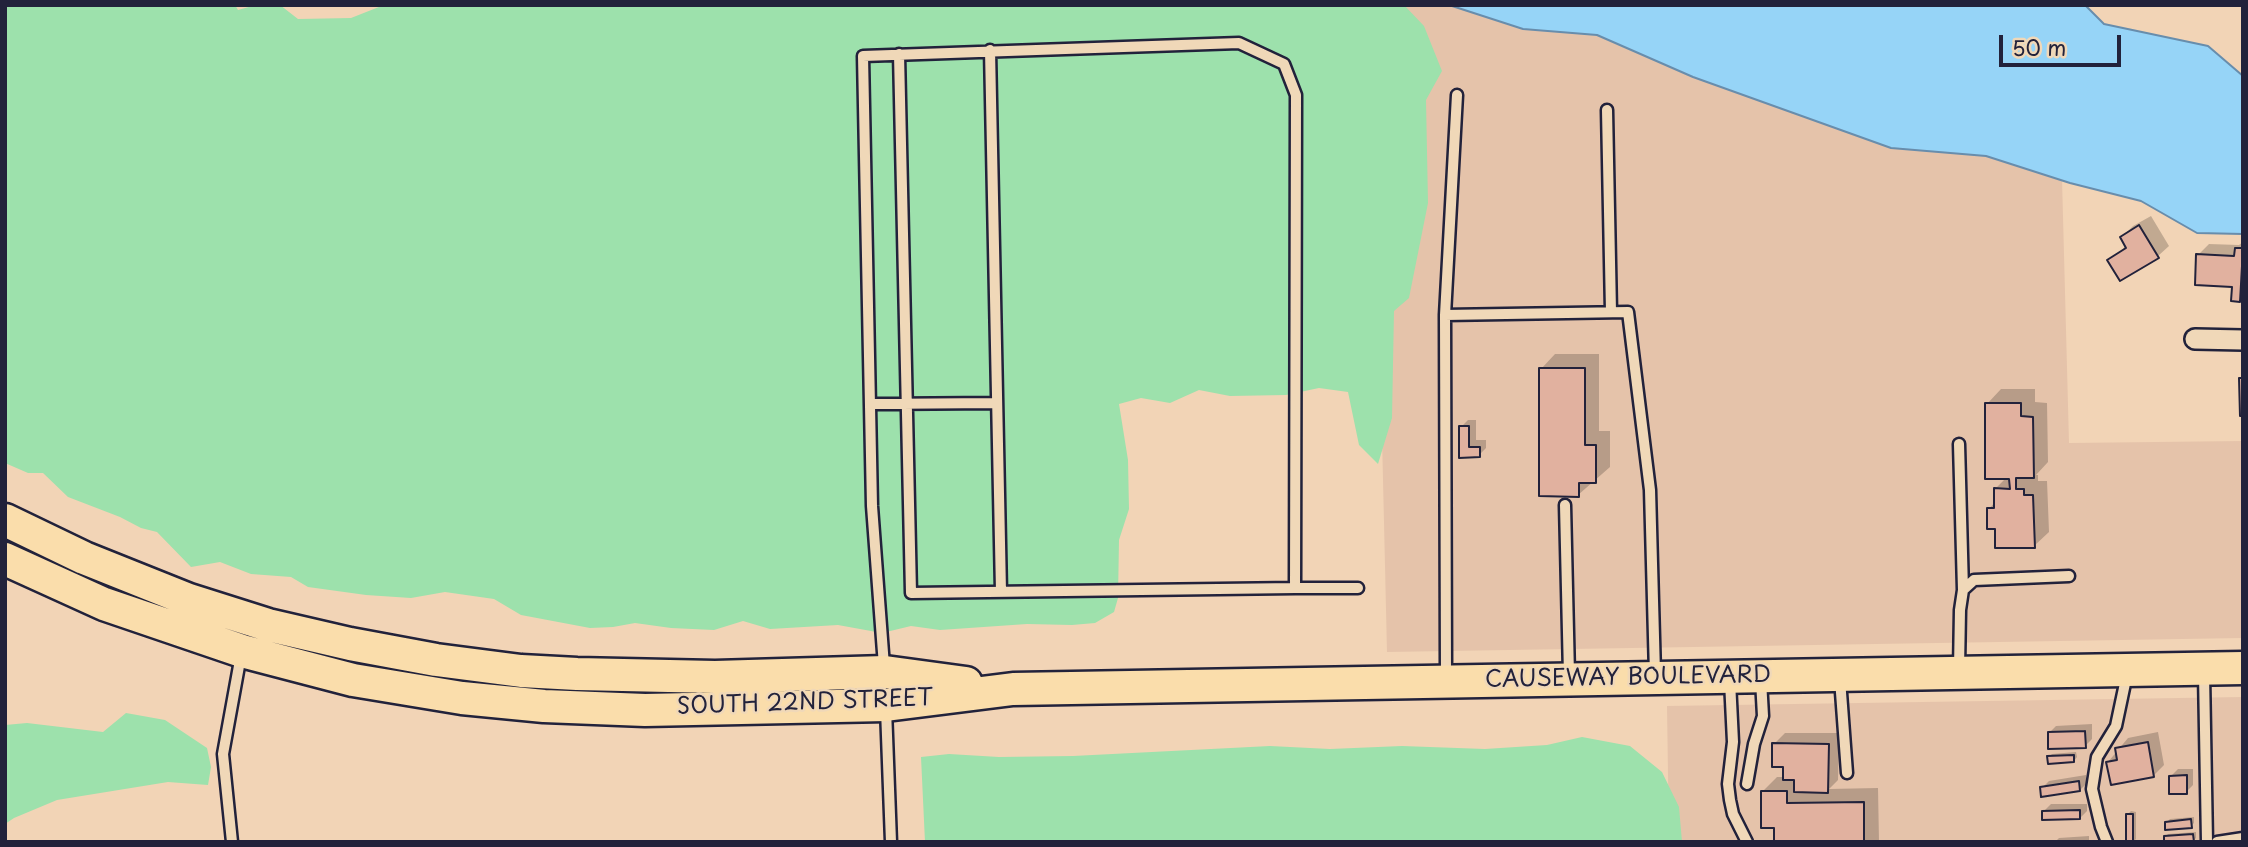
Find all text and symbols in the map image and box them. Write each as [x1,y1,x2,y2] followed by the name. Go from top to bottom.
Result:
[2003,21,2126,65] scale bar
[2012,31,2066,63] text: 50 m
[1485,662,1771,694] street label: CAUSEWAY BOULEVARD
[676,685,934,721] street label: SOUTH 22ND STREET

